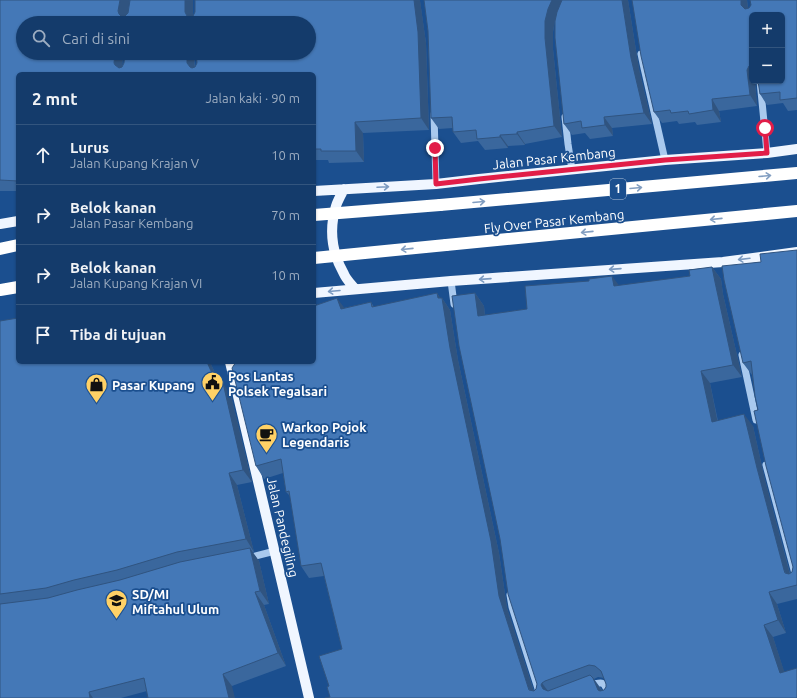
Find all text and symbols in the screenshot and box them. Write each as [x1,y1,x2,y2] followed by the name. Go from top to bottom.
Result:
[749,12,785,84] map controls
[749,12,785,48] button: +
[16,16,316,60] search box
[30,27,52,49] icon: search
[62,30,130,47] text: Cari di sini
[749,48,785,84] button: −
[32,89,78,108] text: 2 mnt
[205,91,300,105] text: Jalan kaki · 90 m
[756,119,774,137] route start
[70,139,109,156] text: Lurus
[426,139,444,157] route end
[32,144,54,166] icon: ahead
[492,145,616,171] street label: Jalan Pasar Kembang
[271,148,300,162] text: 10 m
[70,156,199,170] text: Jalan Kupang Krajan V
[758,173,771,180] one-way arrow
[610,179,626,199] road number: 1
[376,183,389,191] one-way arrow
[629,184,642,191] one-way arrow
[472,198,485,205] one-way arrow
[70,199,156,216] text: Belok kanan
[32,204,54,226] icon: right
[483,207,625,235] street label: Fly Over Pasar Kembang
[271,208,300,222] text: 70 m
[70,216,194,230] text: Jalan Pasar Kembang
[710,216,723,223] one-way arrow
[581,228,594,235] one-way arrow
[401,246,414,253] one-way arrow
[738,255,751,263] one-way arrow
[70,259,156,276] text: Belok kanan
[32,264,54,286] icon: right
[609,266,622,273] one-way arrow
[271,268,300,282] text: 10 m
[479,275,492,282] one-way arrow
[70,276,202,290] text: Jalan Kupang Krajan VI
[328,287,341,294] one-way arrow
[32,324,54,346] icon: arrive
[70,326,166,343] text: Tiba di tujuan
[228,369,327,398] place label: Pos Lantas Polsek Tegalsari
[200,370,226,403] public building icon: Pos Lantas Polsek Tegalsari
[84,372,110,405] shop icon: Pasar Kupang
[112,378,195,392] place label: Pasar Kupang
[282,420,367,449] place label: Warkop Pojok Legendaris
[254,421,280,454] cafe icon: Warkop Pojok Legendaris
[265,476,301,578] street label: Jalan Pandegiling
[132,587,219,616] place label: SD/MI Miftahul Ulum
[104,588,130,621] school or university icon: SD/MI Miftahul Ulum

